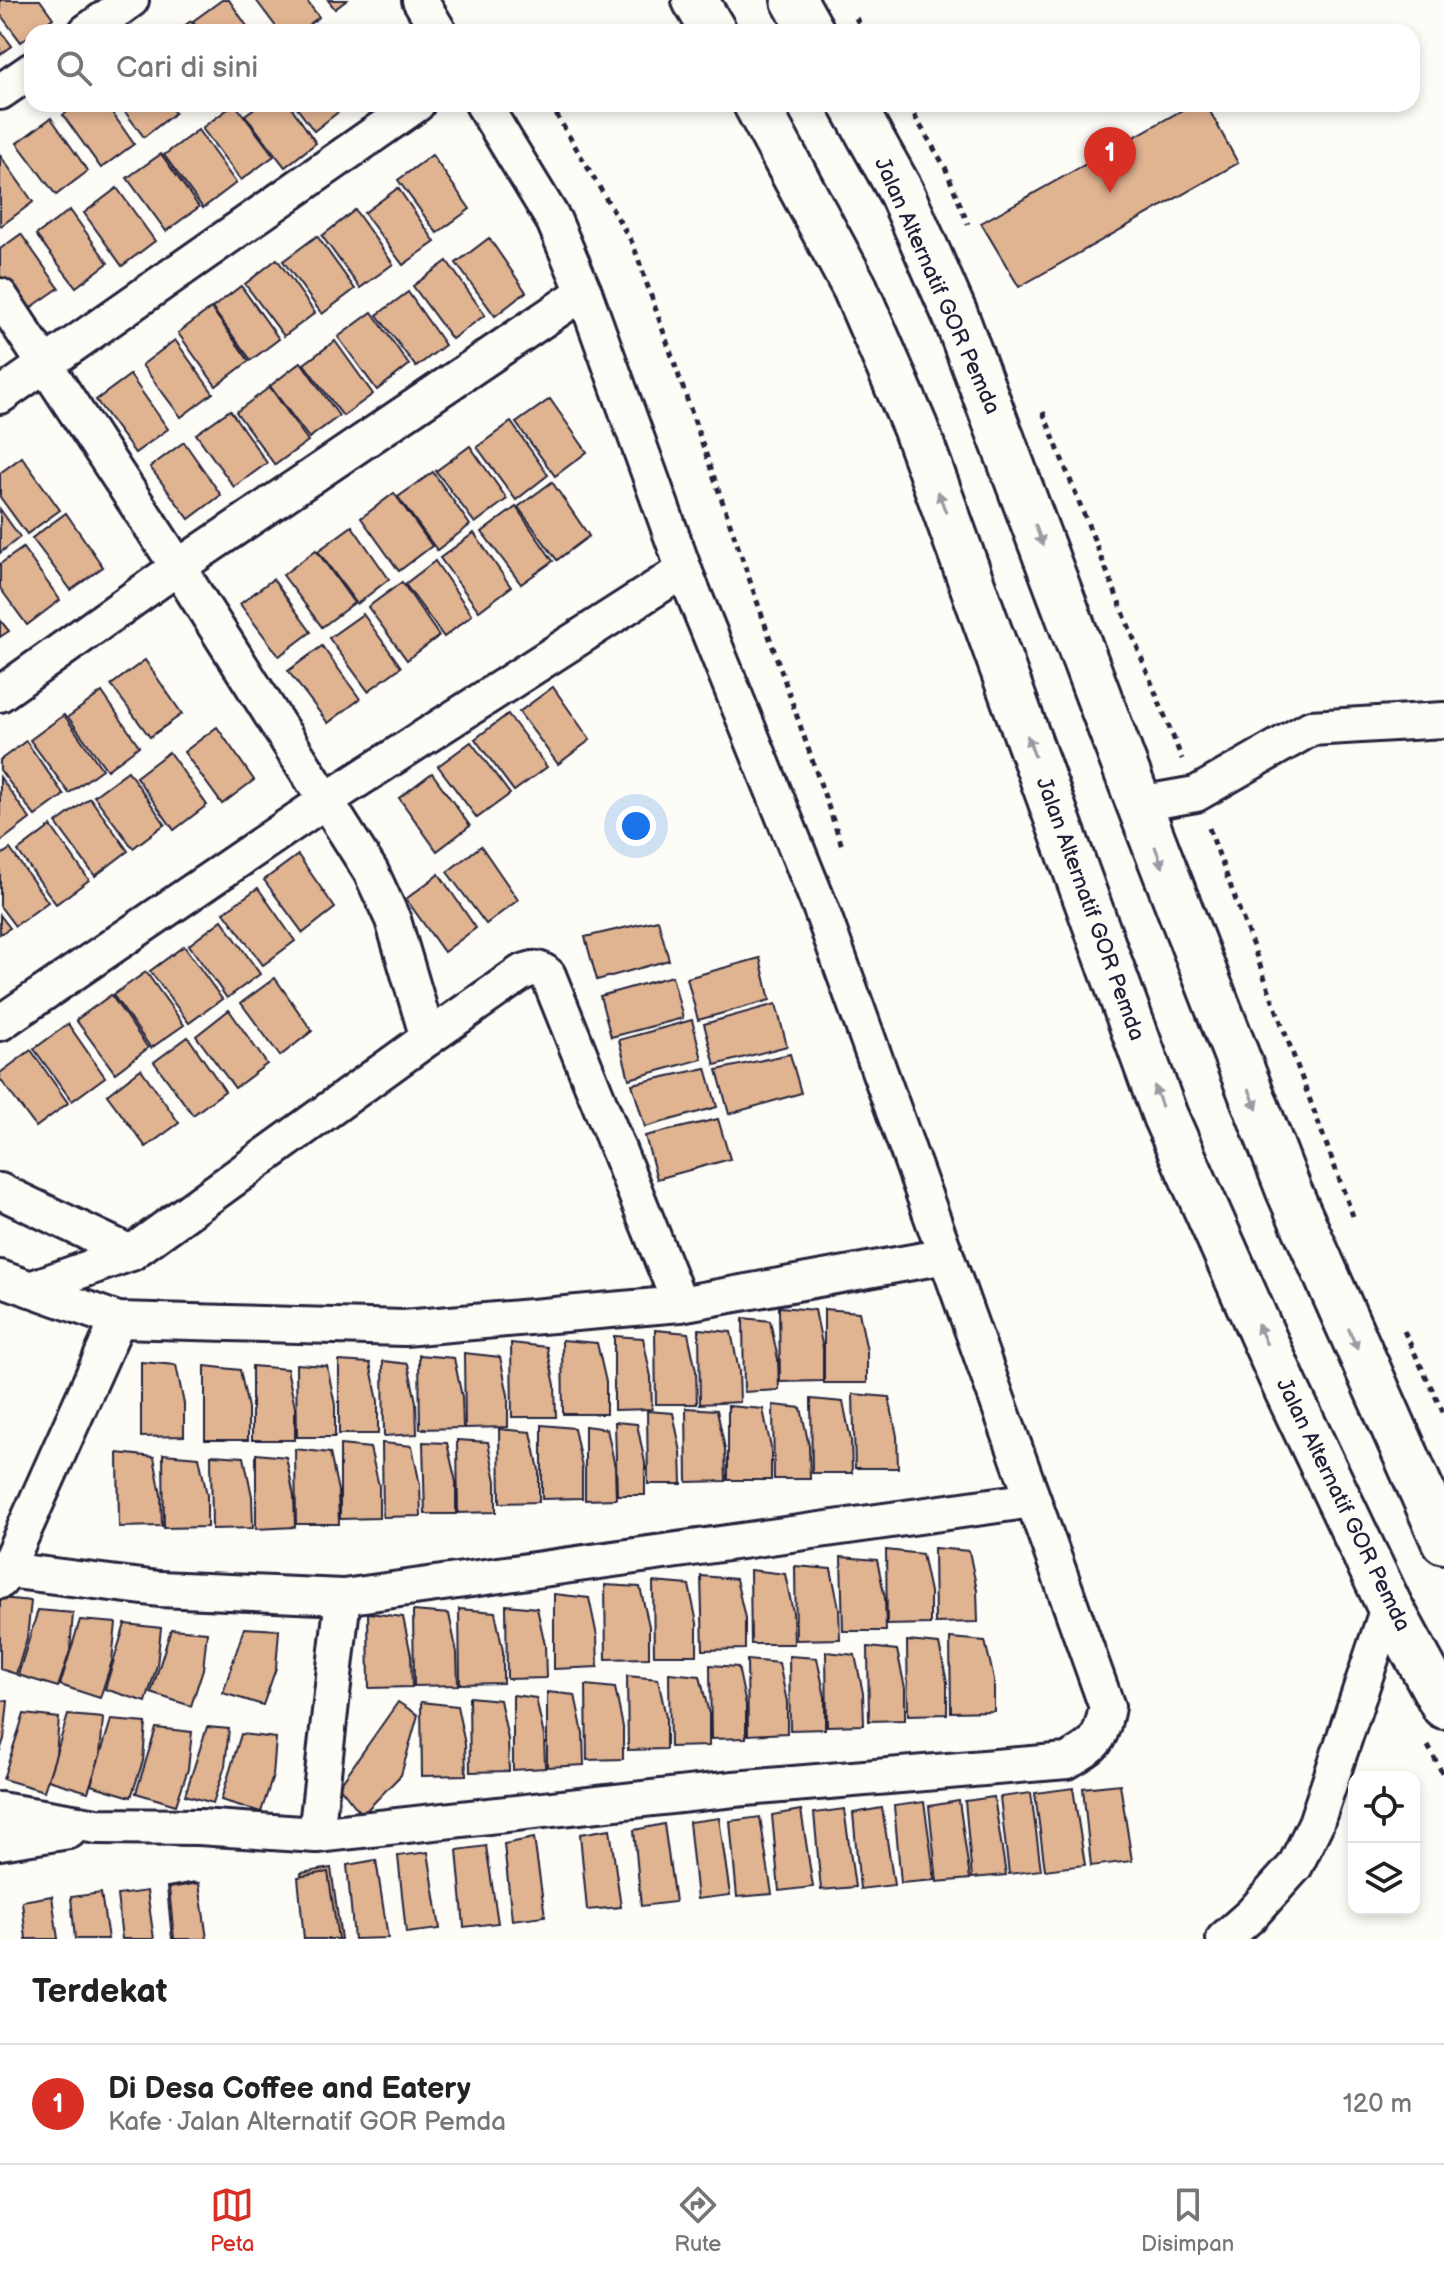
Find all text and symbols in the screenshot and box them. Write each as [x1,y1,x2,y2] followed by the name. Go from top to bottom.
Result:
[24,24,1420,112] search box
[52,46,96,90] icon: search
[116,50,258,86] text: Cari di sini
[1084,127,1136,193] pin: 1
[868,153,1006,419] street label: Jalan Alternatif GOR Pemda
[936,490,948,514] one-way arrow
[1033,523,1046,547] one-way arrow
[1024,734,1037,758] one-way arrow
[1030,774,1150,1044] street label: Jalan Alternatif GOR Pemda
[616,806,656,846] your location
[1153,845,1166,869] one-way arrow
[1151,1084,1164,1108] one-way arrow
[1247,1087,1260,1111] one-way arrow
[1255,1323,1269,1346] one-way arrow
[1347,1327,1360,1351] one-way arrow
[1270,1374,1416,1636] street label: Jalan Alternatif GOR Pemda
[1348,1771,1420,1915] map controls
[1348,1771,1420,1843] button: locate
[1348,1843,1420,1915] button: layers
[32,1971,167,2012] text: Terdekat
[108,2071,471,2107] text: Di Desa Coffee and Eatery
[53,2089,63,2120] text: 1
[1343,2089,1412,2120] text: 120 m
[108,2107,506,2138] text: Kafe · Jalan Alternatif GOR Pemda
[210,2183,254,2258] tab: Peta
[674,2183,721,2258] tab: Rute
[1141,2183,1234,2258] tab: Disimpan

